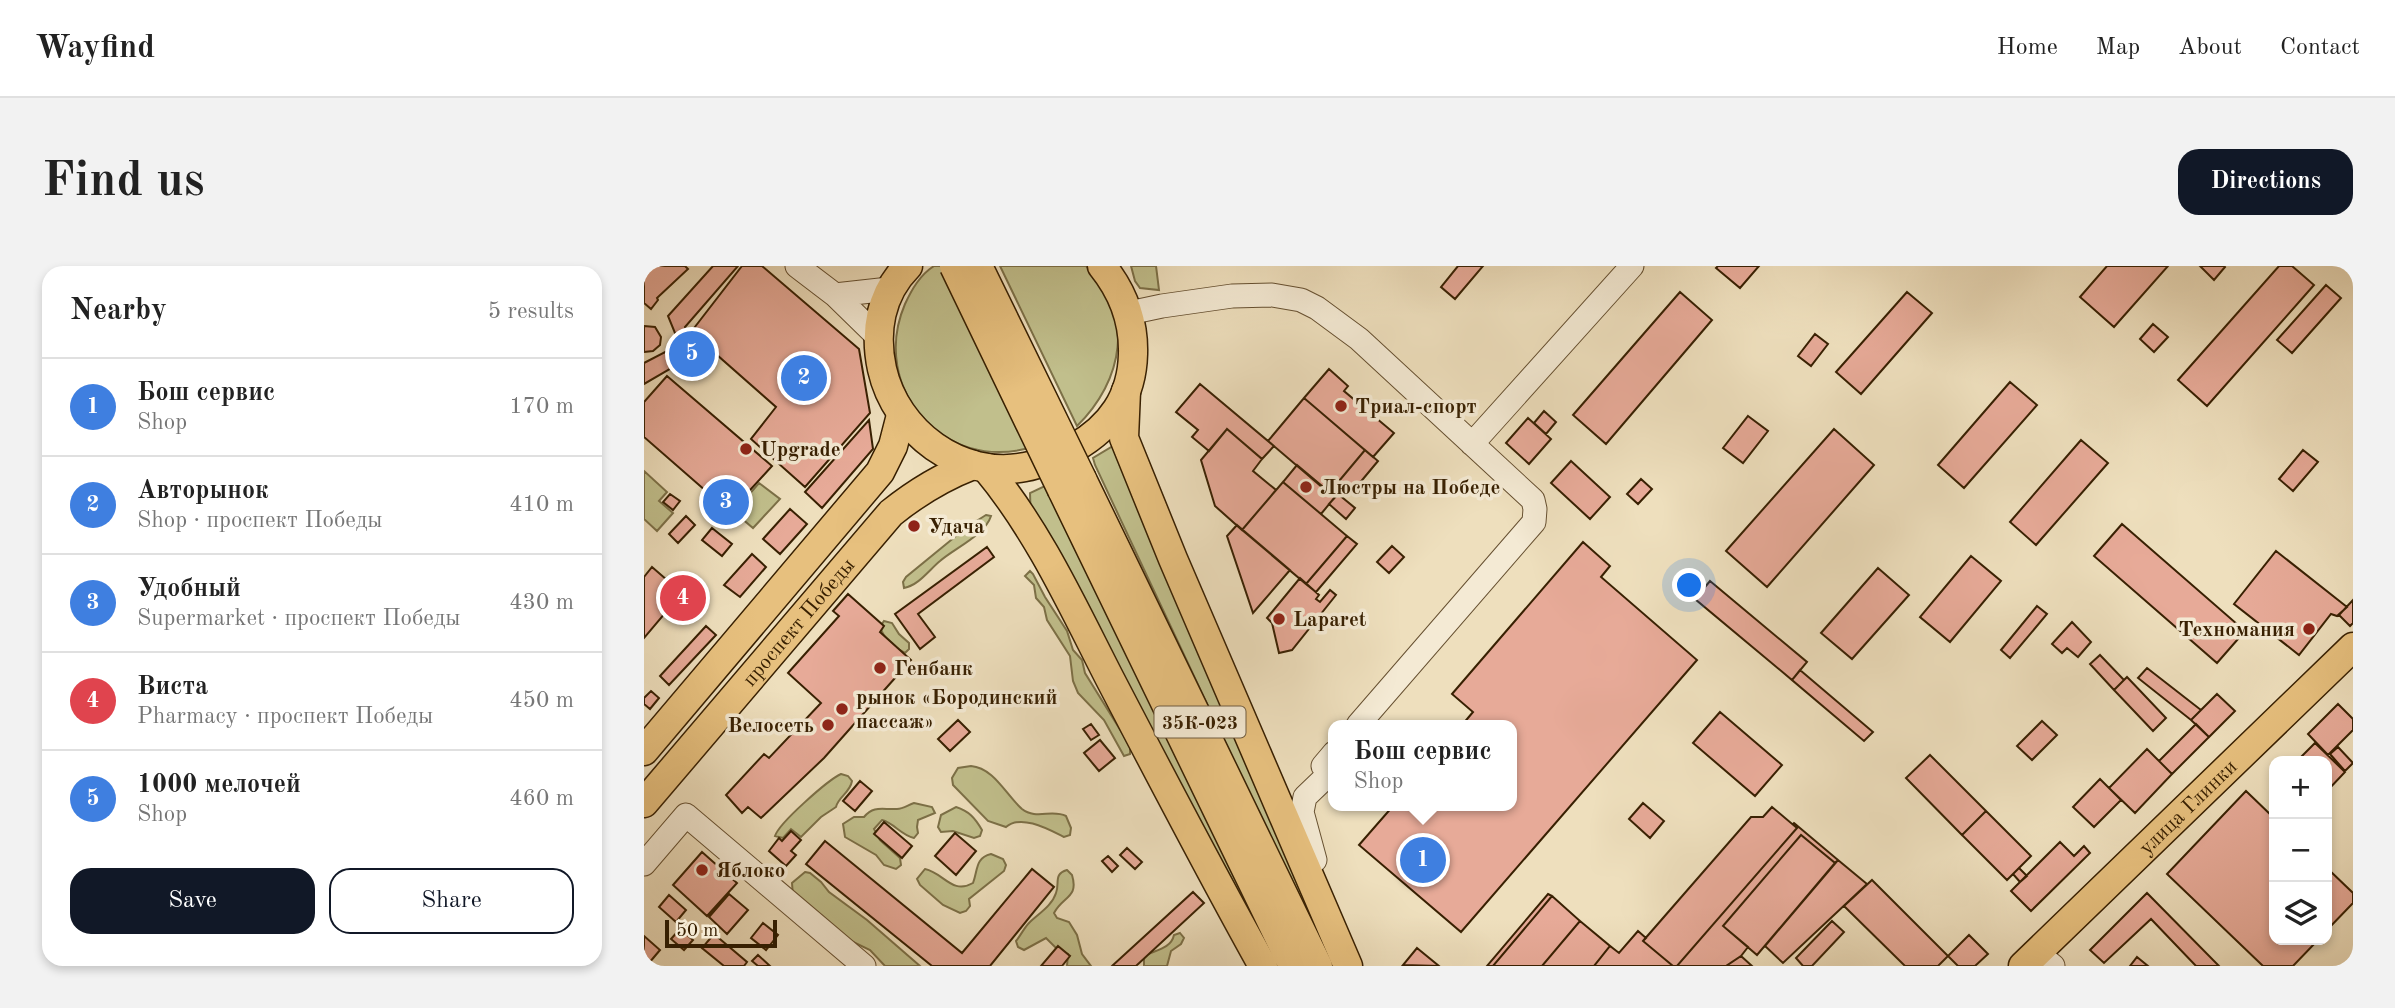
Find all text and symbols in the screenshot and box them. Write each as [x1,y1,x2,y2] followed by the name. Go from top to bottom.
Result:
[35,32,155,65] text: Wayfind
[1997,36,2058,60] text: Home
[2096,36,2140,60] text: Map
[2178,36,2242,60] text: About
[2280,36,2360,60] text: Contact
[2178,149,2353,215] button: Directions
[42,158,205,207] text: Find us
[70,296,167,326] text: Nearby
[488,300,574,323] text: 5 results
[669,328,715,380] pin: 5
[781,352,827,404] pin: 2
[137,380,275,406] text: Бош сервис
[86,395,100,418] text: 1
[509,395,574,418] text: 170 m
[1355,397,1477,418] place label: Триал-спорт
[1333,398,1349,414] marker: Триал-спорт
[137,411,187,434] text: Shop
[760,440,841,461] place label: Upgrade
[738,441,754,457] marker: Upgrade
[703,476,749,528] pin: 3
[137,478,269,504] text: Авторынок
[1320,478,1500,499] place label: Люстры на Победе
[1298,479,1314,495] marker: Люстры на Победе
[86,493,100,516] text: 2
[509,493,574,516] text: 410 m
[137,509,382,532] text: Shop · проспект Победы
[928,517,985,538] place label: Удача
[906,518,922,534] marker: Удача
[739,555,860,691] street label: проспект Победы
[1672,568,1706,602] your location
[660,572,706,624] pin: 4
[137,576,241,602] text: Удобный
[86,591,100,614] text: 3
[509,591,574,614] text: 430 m
[137,607,460,630] text: Supermarket · проспект Победы
[1293,610,1367,631] place label: Laparet
[1271,611,1287,627] marker: Laparet
[2179,620,2295,641] place label: Техномания
[2301,621,2317,637] marker: Техномания
[894,659,973,680] place label: Генбанк
[872,660,888,676] marker: Генбанк
[137,674,208,700] text: Виста
[856,688,1058,733] place label: рынок «Бородинский пассаж»
[86,689,100,712] text: 4
[509,689,574,712] text: 450 m
[834,701,850,717] marker: рынок «Бородинский пассаж»
[137,705,433,728] text: Pharmacy · проспект Победы
[1154,706,1246,737] road number: 35К-023
[728,716,814,737] place label: Велосеть
[820,717,836,733] marker: Велосеть
[1328,720,1517,811] popup
[1353,739,1492,765] text: Бош сервис
[2136,756,2241,859] street label: улица Глинки
[2269,756,2332,945] map controls
[2269,756,2332,819] button: +
[1353,770,1404,793] text: Shop
[137,772,301,798] text: 1000 мелочей
[86,787,100,810] text: 5
[509,787,574,810] text: 460 m
[137,803,187,826] text: Shop
[2269,819,2332,882] button: −
[1400,834,1446,886] pin: 1
[716,861,785,882] place label: Яблоко
[694,862,710,878] marker: Яблоко
[70,868,315,934] button: Save
[329,868,574,934] button: Share
[2269,882,2332,945] button: layers
[665,917,777,949] scale bar
[676,922,718,941] text: 50 m

